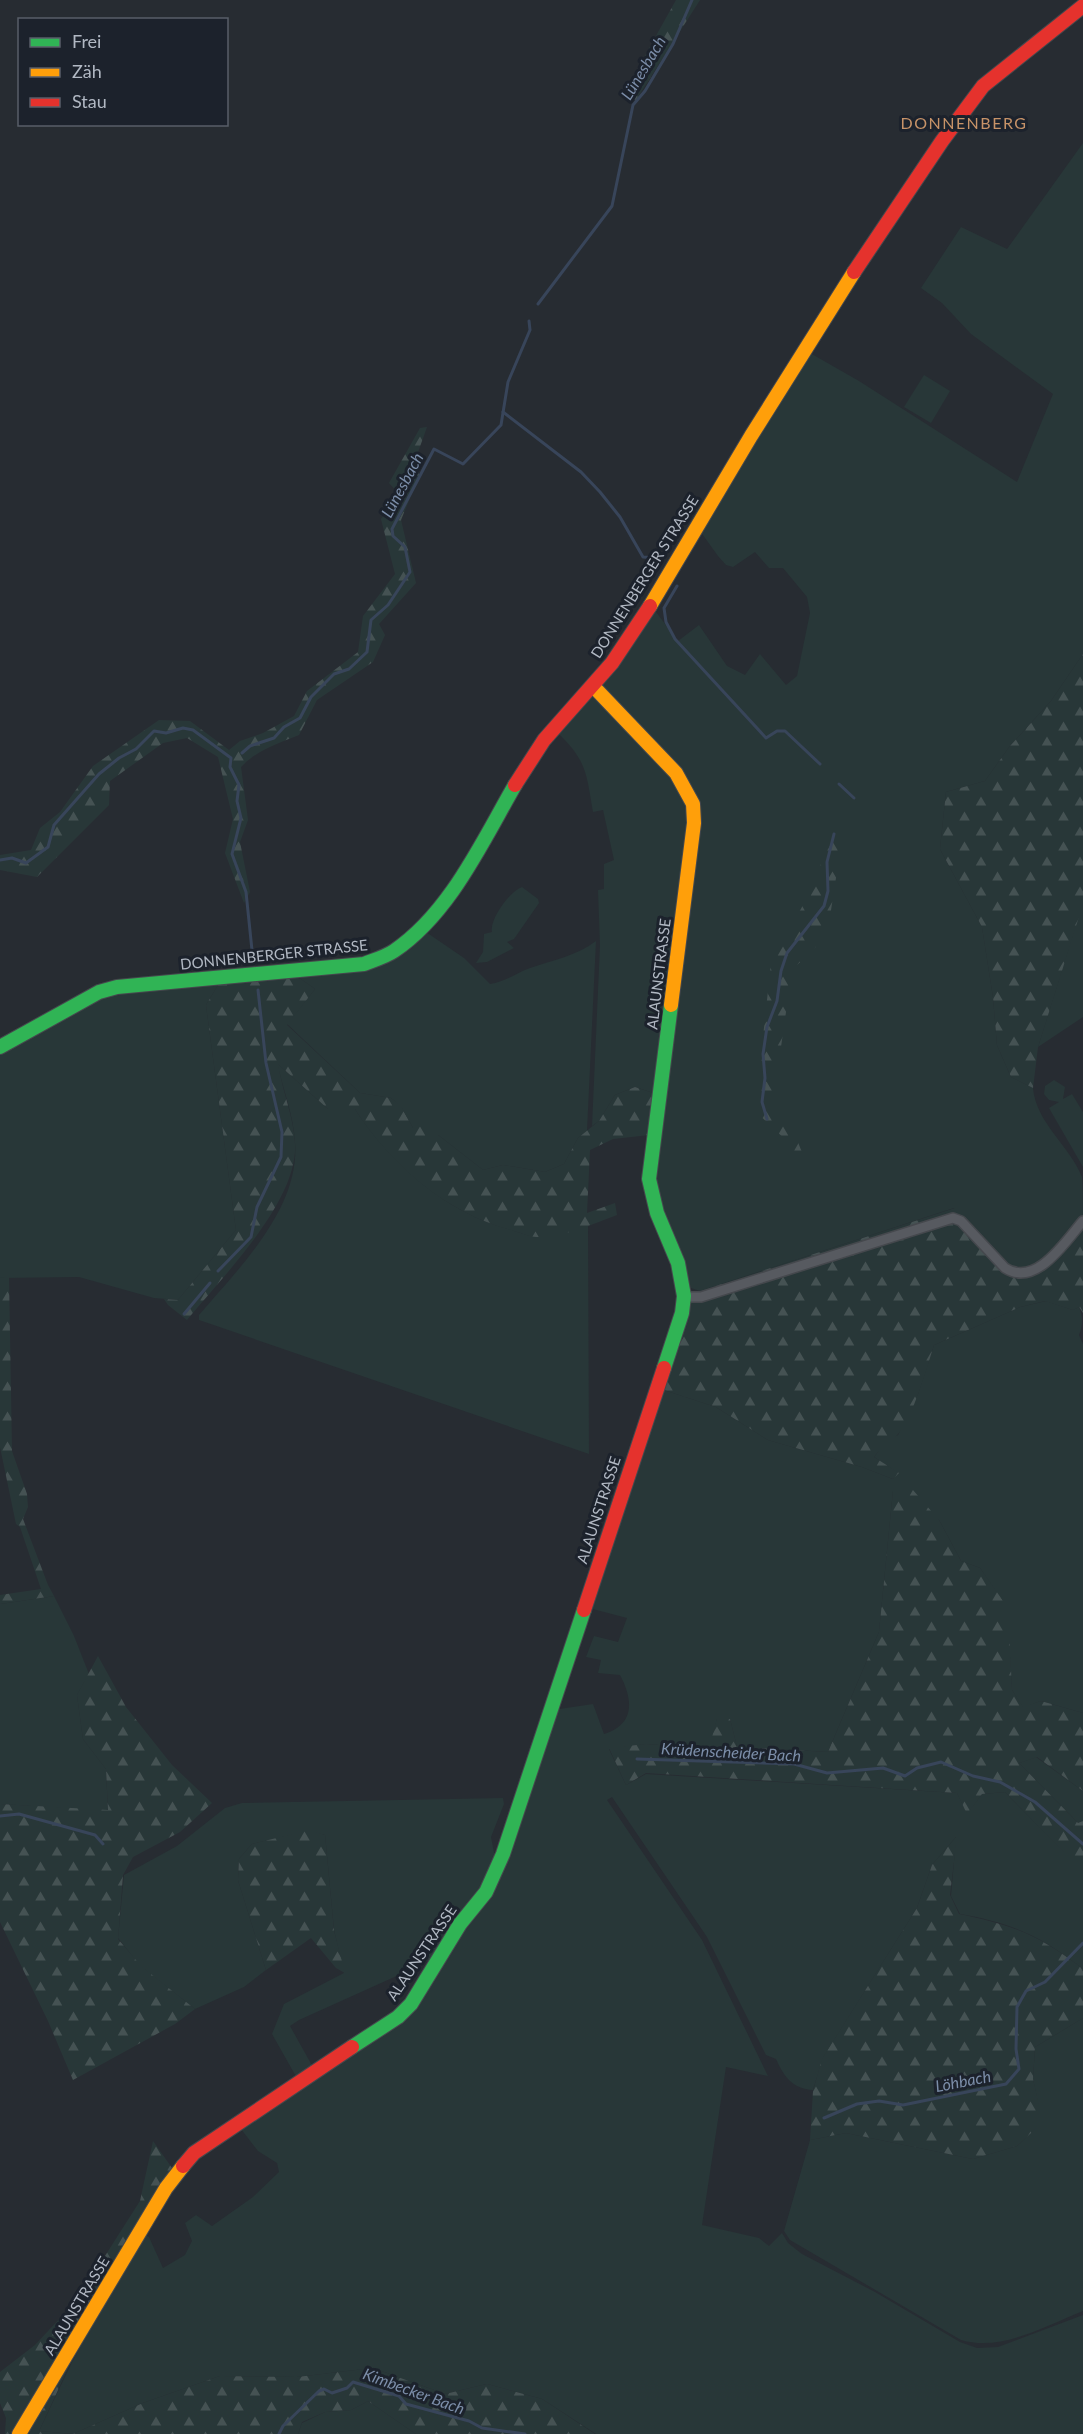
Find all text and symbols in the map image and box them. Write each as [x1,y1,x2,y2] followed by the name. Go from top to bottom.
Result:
[18,18,228,126] legend
[72,30,101,52] text: Frei
[616,33,669,103] water label: Lünesbach
[72,60,102,82] text: Zäh
[72,90,107,112] text: Stau
[900,113,1028,132] district label: DONNENBERG
[377,449,427,520] water label: Lünesbach
[587,492,702,661] street label: DONNENBERGER STRASSE
[642,917,674,1030] street label: ALAUNSTRASSE
[179,935,369,973] street label: DONNENBERGER STRASSE
[572,1454,624,1566] street label: ALAUNSTRASSE
[660,1738,802,1765] water label: Krüdenscheider Bach
[382,1901,460,2004] street label: ALAUNSTRASSE
[934,2066,992,2095] water label: Löhbach
[40,2253,113,2358] street label: ALAUNSTRASSE
[361,2363,468,2418] water label: Kimbecker Bach

